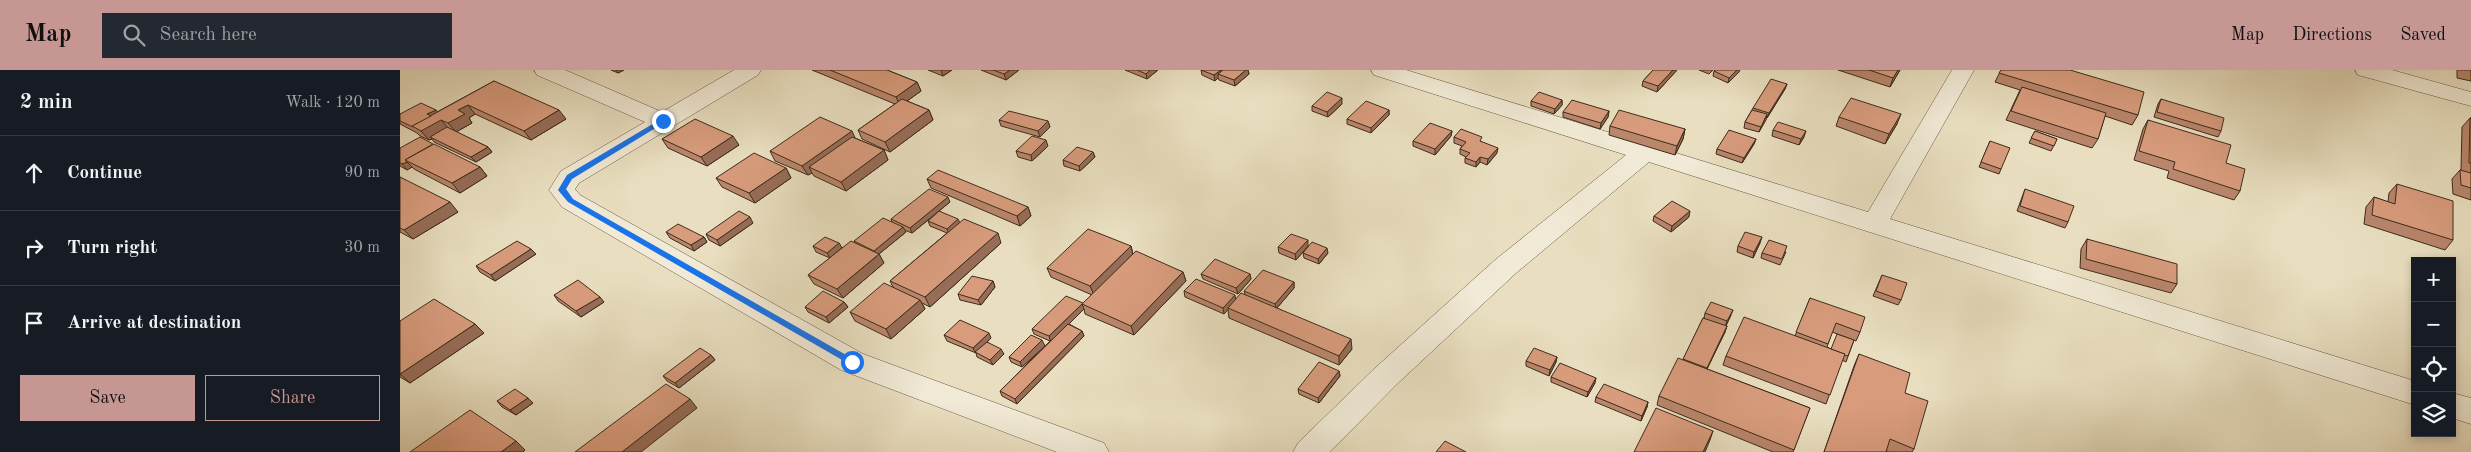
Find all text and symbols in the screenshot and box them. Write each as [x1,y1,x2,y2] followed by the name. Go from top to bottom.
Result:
[102,13,452,58] search box
[120,21,148,49] icon: search
[25,23,72,47] text: Map
[160,26,257,45] text: Search here
[2231,26,2264,44] text: Map
[2292,26,2372,44] text: Directions
[2400,26,2446,44] text: Saved
[20,92,73,113] text: 2 min
[285,95,380,111] text: Walk · 120 m
[652,110,675,133] route end
[20,159,48,187] icon: ahead
[67,164,142,183] text: Continue
[344,165,380,181] text: 90 m
[20,234,48,262] icon: right
[67,239,157,258] text: Turn right
[344,240,380,256] text: 30 m
[2411,257,2456,437] map controls
[2411,257,2456,302] button: +
[2411,302,2456,347] button: −
[20,309,48,337] icon: arrive
[67,314,241,333] text: Arrive at destination
[2411,347,2456,392] button: locate
[841,351,864,374] route start
[20,375,195,421] button: Save
[205,375,380,421] button: Share
[2411,392,2456,437] button: layers

